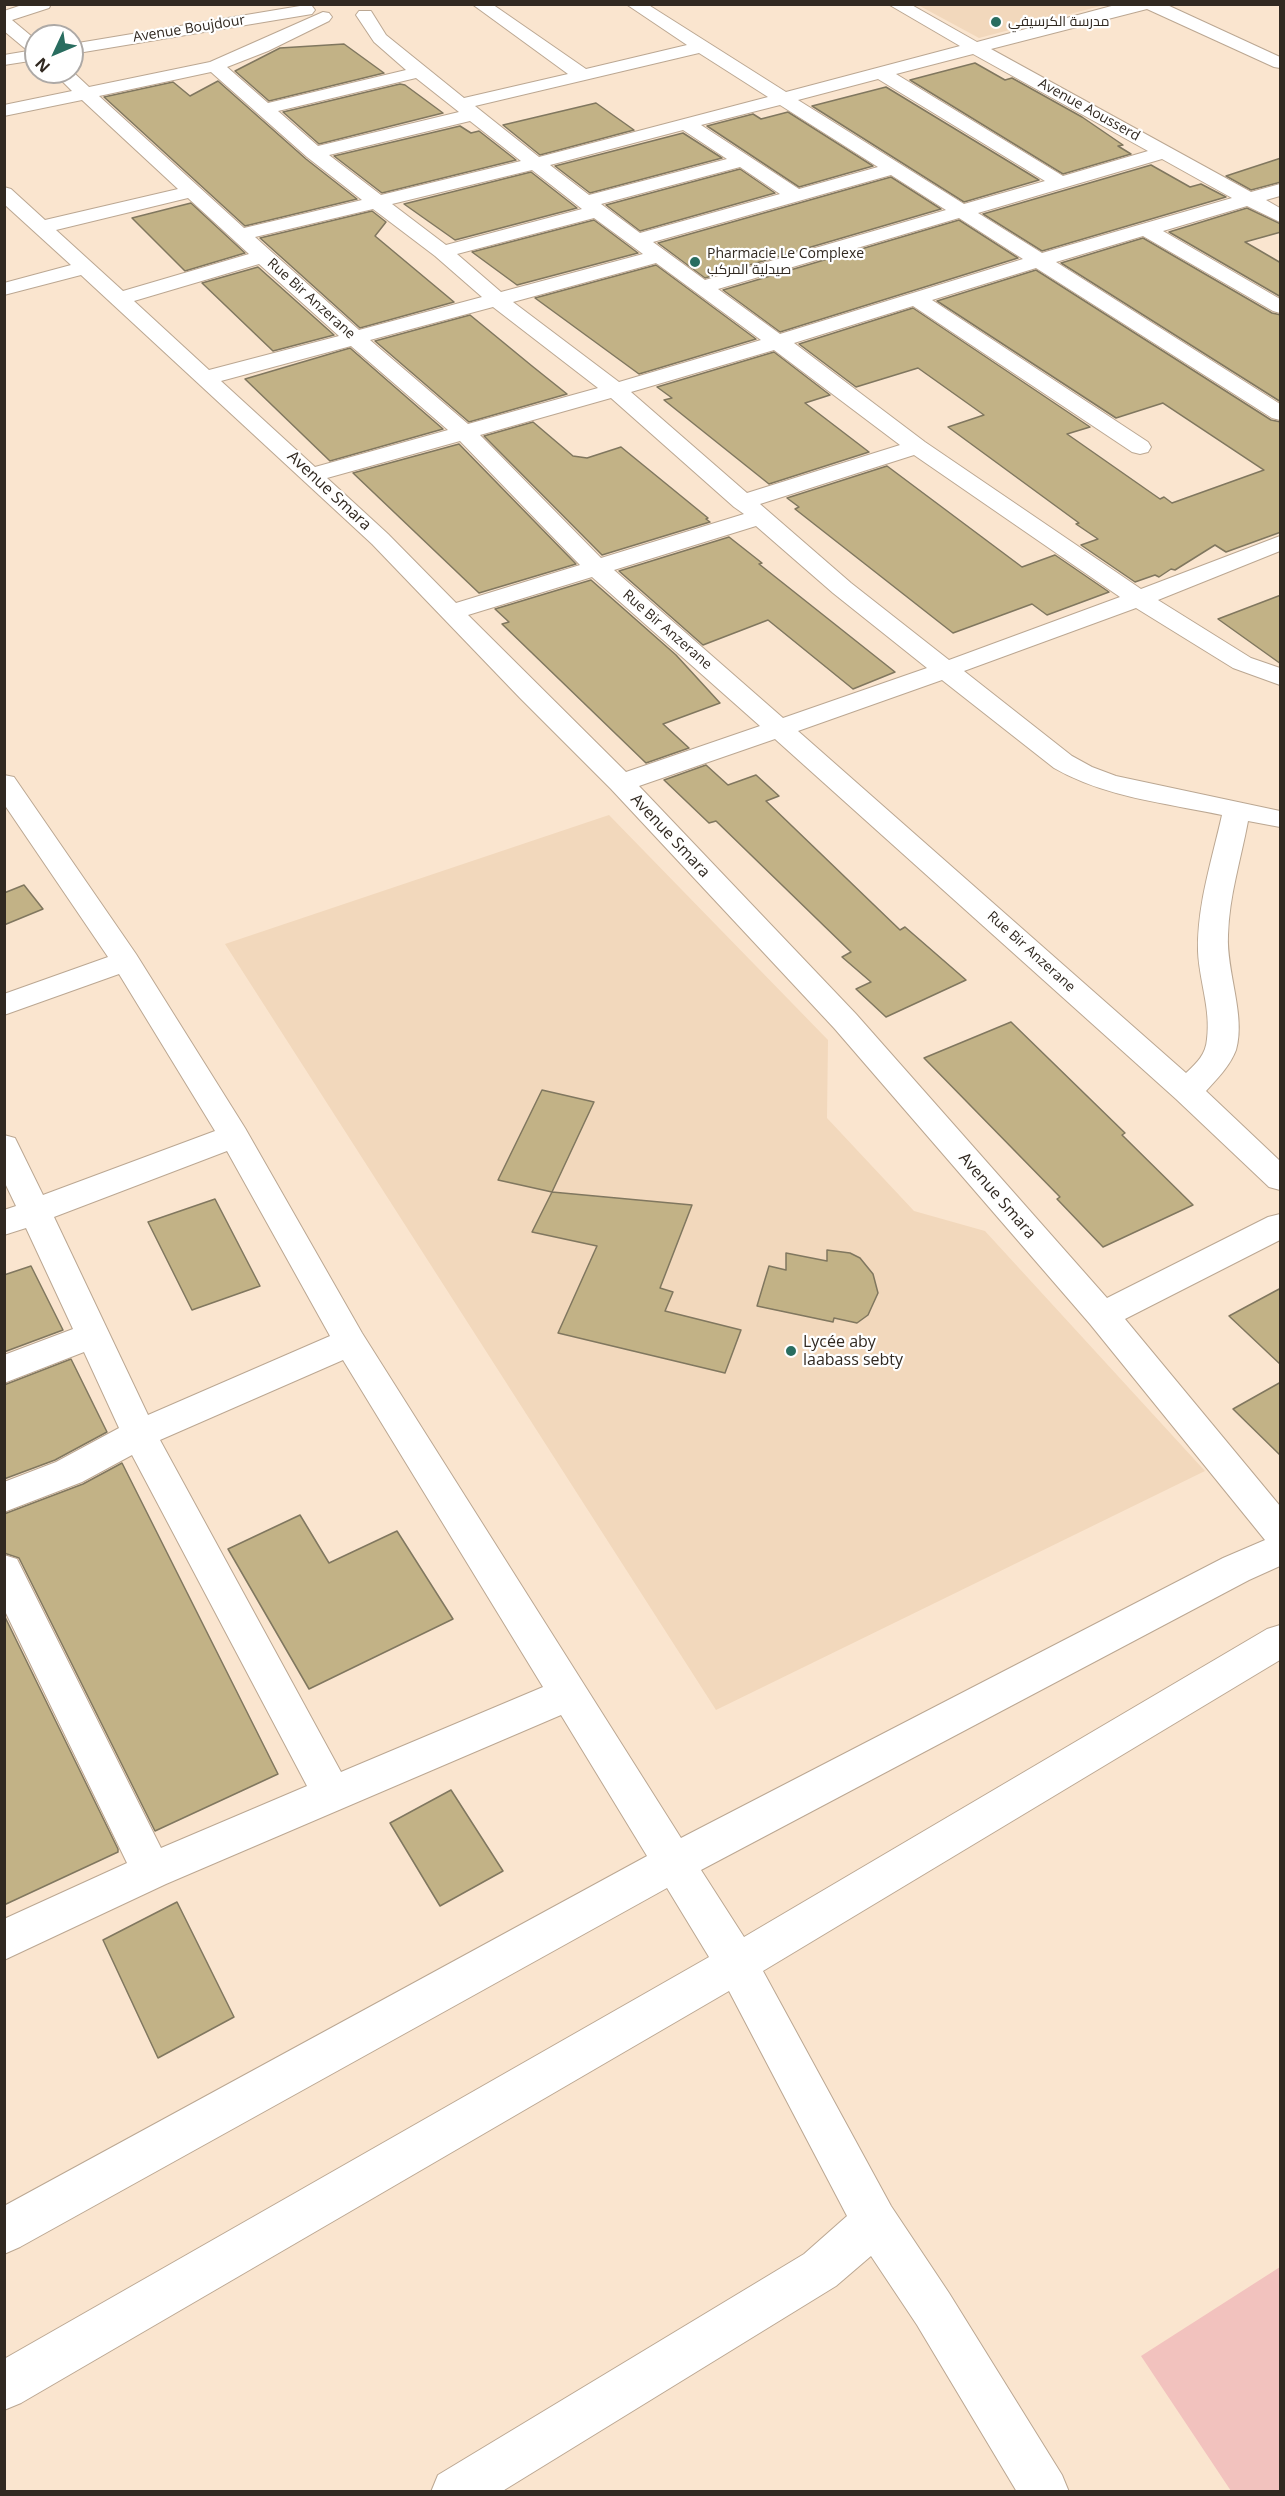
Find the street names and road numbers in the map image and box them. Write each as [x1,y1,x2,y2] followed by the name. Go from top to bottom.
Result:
[132,12,246,46] street label: Avenue Boujdour
[1035,75,1143,145] street label: Avenue Aousserd
[264,255,358,343] street label: Rue Bir Anzerane
[283,447,375,535] street label: Avenue Smara
[619,587,715,673] street label: Rue Bir Anzerane
[626,790,714,882] street label: Avenue Smara
[984,908,1078,996] street label: Rue Bir Anzerane
[954,1149,1040,1243] street label: Avenue Smara

